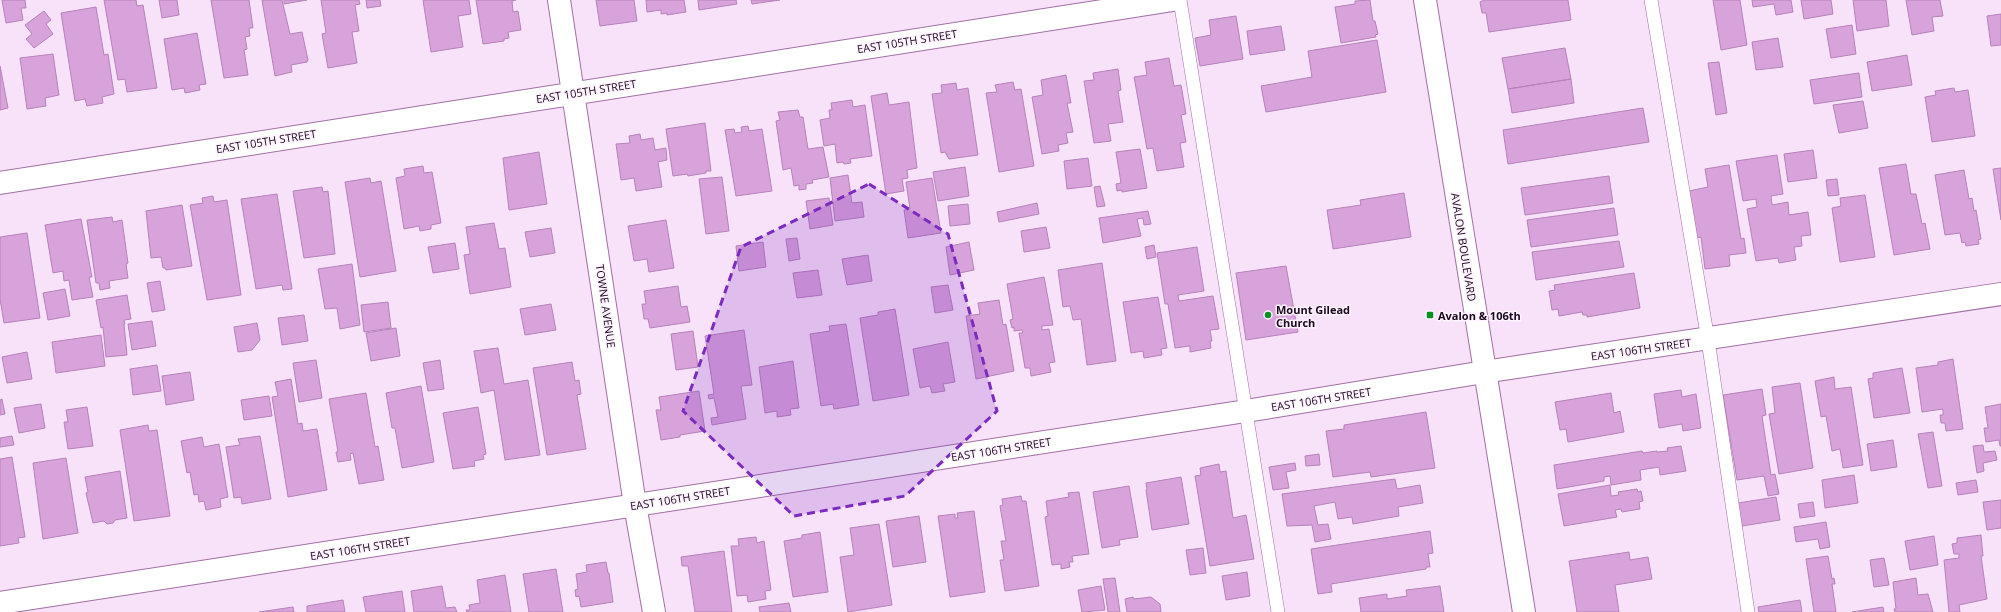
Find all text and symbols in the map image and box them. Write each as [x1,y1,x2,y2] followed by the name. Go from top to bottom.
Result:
[856,26,958,56] street label: EAST 105TH STREET
[535,76,637,106] street label: EAST 105TH STREET
[215,126,317,156] street label: EAST 105TH STREET
[1448,192,1480,302] street label: AVALON BOULEVARD
[593,263,619,349] street label: TOWNE AVENUE
[1276,302,1350,330] place label: Mount Gilead Church
[1438,308,1521,323] place label: Avalon & 106th
[1263,310,1273,320] marker: Mount Gilead Church
[1425,310,1435,320] marker: Avalon & 106th
[1590,335,1692,363] street label: EAST 106TH STREET
[1270,384,1372,414] street label: EAST 106TH STREET
[950,434,1052,464] street label: EAST 106TH STREET
[629,483,731,513] street label: EAST 106TH STREET
[309,533,411,563] street label: EAST 106TH STREET

